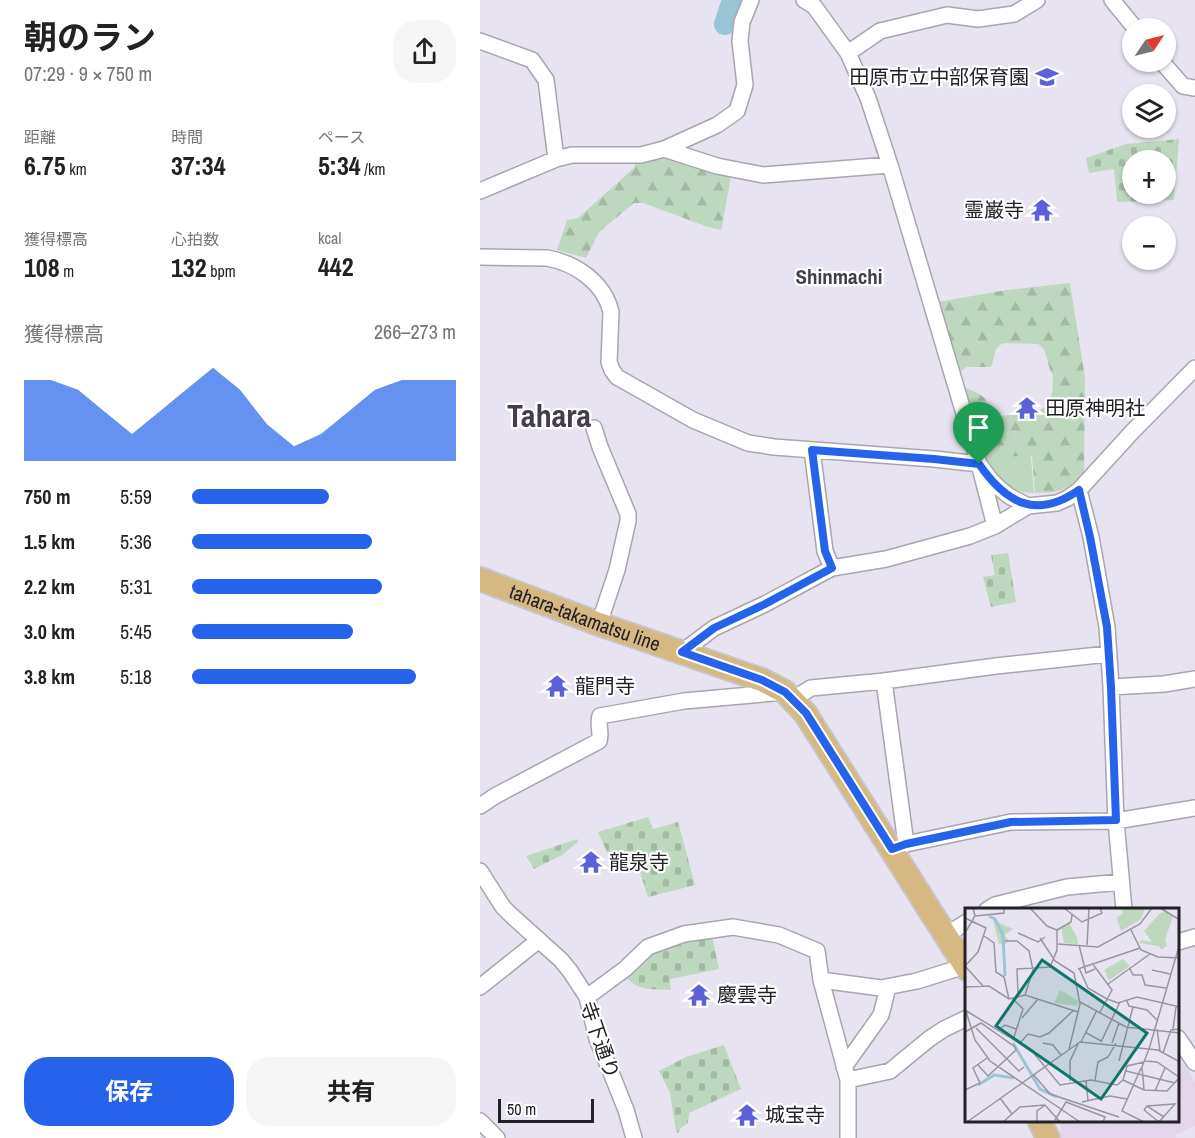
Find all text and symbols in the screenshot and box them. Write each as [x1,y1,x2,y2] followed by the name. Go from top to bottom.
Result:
[24,15,156,59] text: 朝のラン
[1122,18,1176,72] north arrow
[1122,18,1176,270] map controls
[393,20,456,83] button: share
[24,60,152,87] text: 07:29 · 9 × 750 m
[849,63,1029,90] place label: 田原市立中部保育園
[1034,64,1060,90] school or university icon: 田原市立中部保育園
[1122,84,1176,138] button: layers
[24,126,56,148] text: 距離
[171,126,203,148] text: 時間
[318,126,365,148] text: ペース
[24,148,66,183] text: 6.75
[171,148,226,183] text: 37:34
[318,148,361,183] text: 5:34
[1122,150,1176,204] button: +
[66,158,87,180] text: km
[361,158,385,180] text: /km
[964,196,1024,223] place label: 霊巌寺
[1029,197,1055,223] temple icon: 霊巌寺
[1122,216,1176,270] button: −
[318,227,341,249] text: kcal
[24,228,88,250] text: 獲得標高
[171,228,219,250] text: 心拍数
[318,249,354,284] text: 442
[24,250,60,285] text: 108
[171,250,207,285] text: 132
[60,260,74,282] text: m
[207,260,236,282] text: bpm
[795,262,883,291] district label: Shinmachi
[374,318,456,345] text: 266–273 m
[24,320,104,347] text: 獲得標高
[507,394,591,437] district label: Tahara
[1045,394,1145,421] place label: 田原神明社
[1014,395,1040,421] temple icon: 田原神明社
[953,402,1004,464] pin
[962,411,995,444] icon: arrive
[24,483,71,510] text: 750 m
[120,483,152,510] text: 5:59
[24,528,75,555] text: 1.5 km
[120,528,152,555] text: 5:36
[24,573,75,600] text: 2.2 km
[120,573,152,600] text: 5:31
[506,577,664,657] street label: tahara-takamatsu line
[24,618,75,645] text: 3.0 km
[120,618,152,645] text: 5:45
[24,663,75,690] text: 3.8 km
[120,663,152,690] text: 5:18
[575,672,635,699] place label: 龍門寺
[544,673,570,699] temple icon: 龍門寺
[609,848,669,875] place label: 龍泉寺
[578,849,604,875] temple icon: 龍泉寺
[965,908,1180,1123] inset map
[717,981,777,1008] place label: 慶雲寺
[686,982,712,1008] temple icon: 慶雲寺
[575,998,626,1082] street label: 寺下通り
[24,1057,234,1126] button: 保存
[246,1057,456,1126] button: 共有
[498,1096,594,1124] scale bar
[507,1098,536,1120] text: 50 m
[765,1101,825,1128] place label: 城宝寺
[734,1102,760,1128] temple icon: 城宝寺

